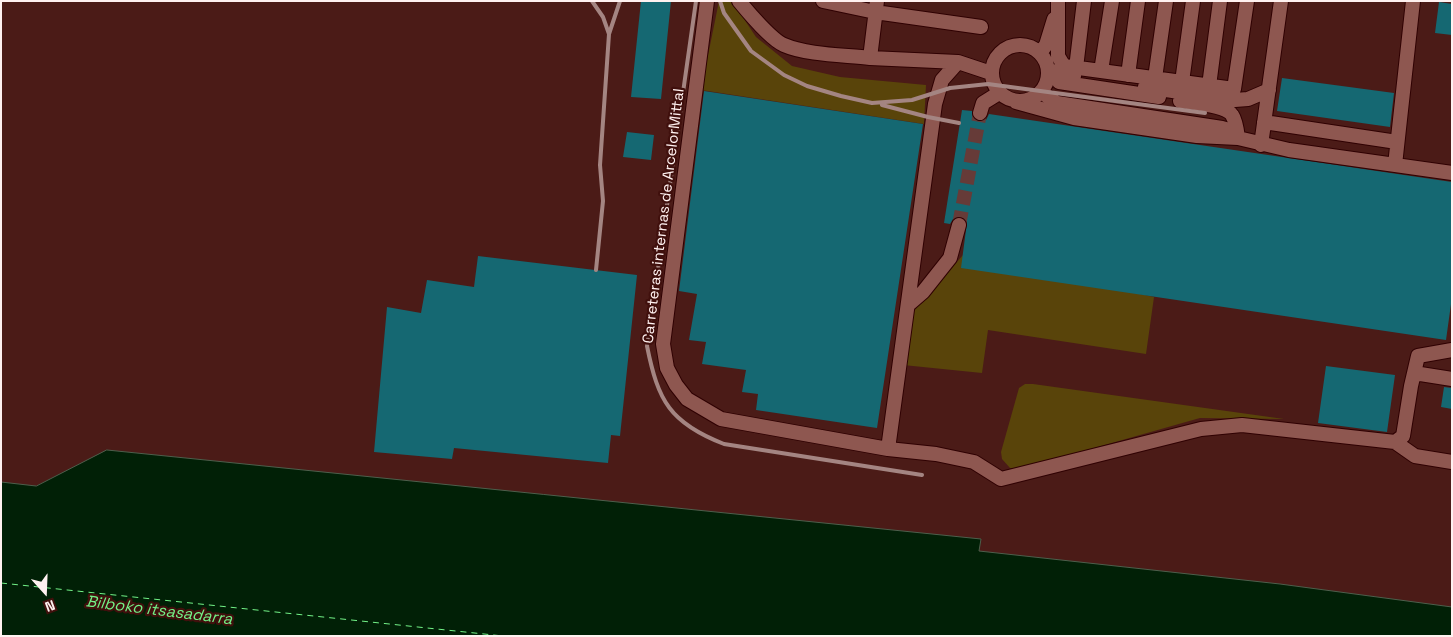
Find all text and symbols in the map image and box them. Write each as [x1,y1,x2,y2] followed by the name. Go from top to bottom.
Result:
[639,87,689,345] street label: Carreteras internas de ArcelorMittal
[20,567,70,617] north arrow
[85,592,233,630] water label: Bilboko itsasadarra
[43,596,58,616] text: N

